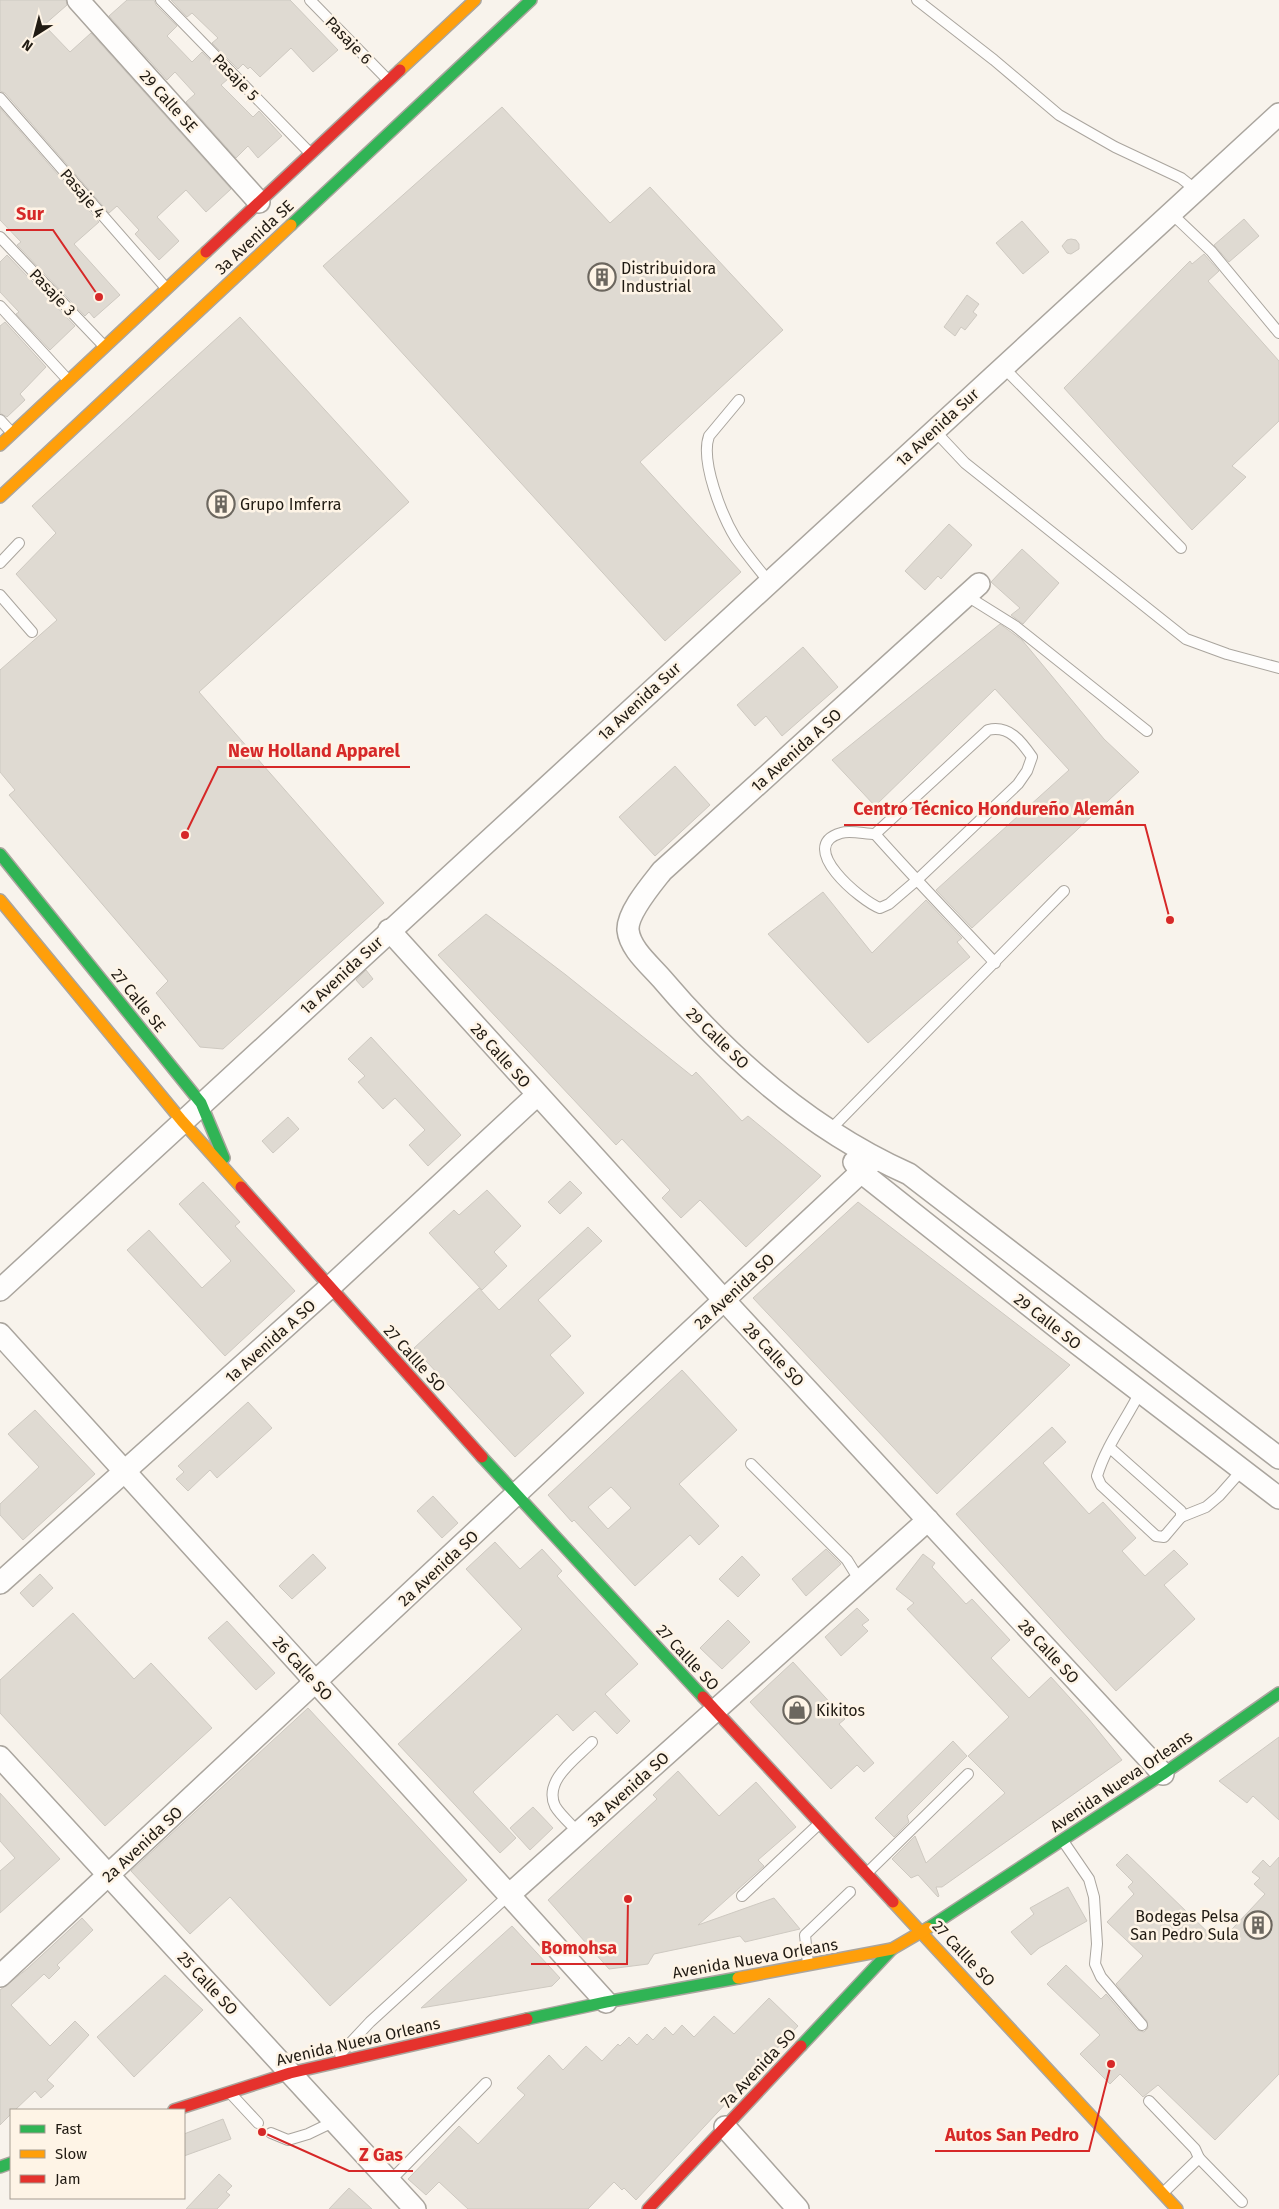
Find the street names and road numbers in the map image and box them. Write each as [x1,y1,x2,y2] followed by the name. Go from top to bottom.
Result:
[321,13,376,68] street label: Pasaje 6
[209,50,263,105] street label: Pasaje 5
[136,66,202,136] street label: 29 Calle SE
[56,165,109,222] street label: Pasaje 4
[211,196,298,279] street label: 3a Avenida SE
[26,265,80,320] street label: Pasaje 3
[892,384,983,471] street label: 1a Avenida Sur
[594,658,685,745] street label: 1a Avenida Sur
[747,705,845,796] street label: 1a Avenida A SO
[296,932,387,1019] street label: 1a Avenida Sur
[107,965,170,1036] street label: 27 Calle SE
[682,1004,753,1073] street label: 29 Calle SO
[467,1019,535,1092] street label: 28 Calle SO
[690,1249,778,1333] street label: 2a Avenida SO
[1010,1289,1085,1353] street label: 29 Calle SO
[221,1296,319,1387] street label: 1a Avenida A SO
[739,1318,808,1390] street label: 28 Calle SO
[380,1321,450,1396] street label: 27 Callle SO
[394,1526,482,1610] street label: 2a Avenida SO
[1014,1615,1083,1687] street label: 28 Calle SO
[652,1620,723,1694] street label: 27 Callle SO
[269,1632,336,1704] street label: 26 Calle SO
[1047,1727,1196,1836] street label: Avenida Nueva Orleans
[584,1748,673,1831] street label: 3a Avenida SO
[98,1802,186,1886] street label: 2a Avenida SO
[928,1916,999,1990] street label: 27 Callle SO
[671,1935,839,1982] street label: Avenida Nueva Orleans
[174,1948,242,2019] street label: 25 Calle SO
[274,2013,442,2070] street label: Avenida Nueva Orleans
[717,2025,800,2112] street label: 7a Avenida SO

